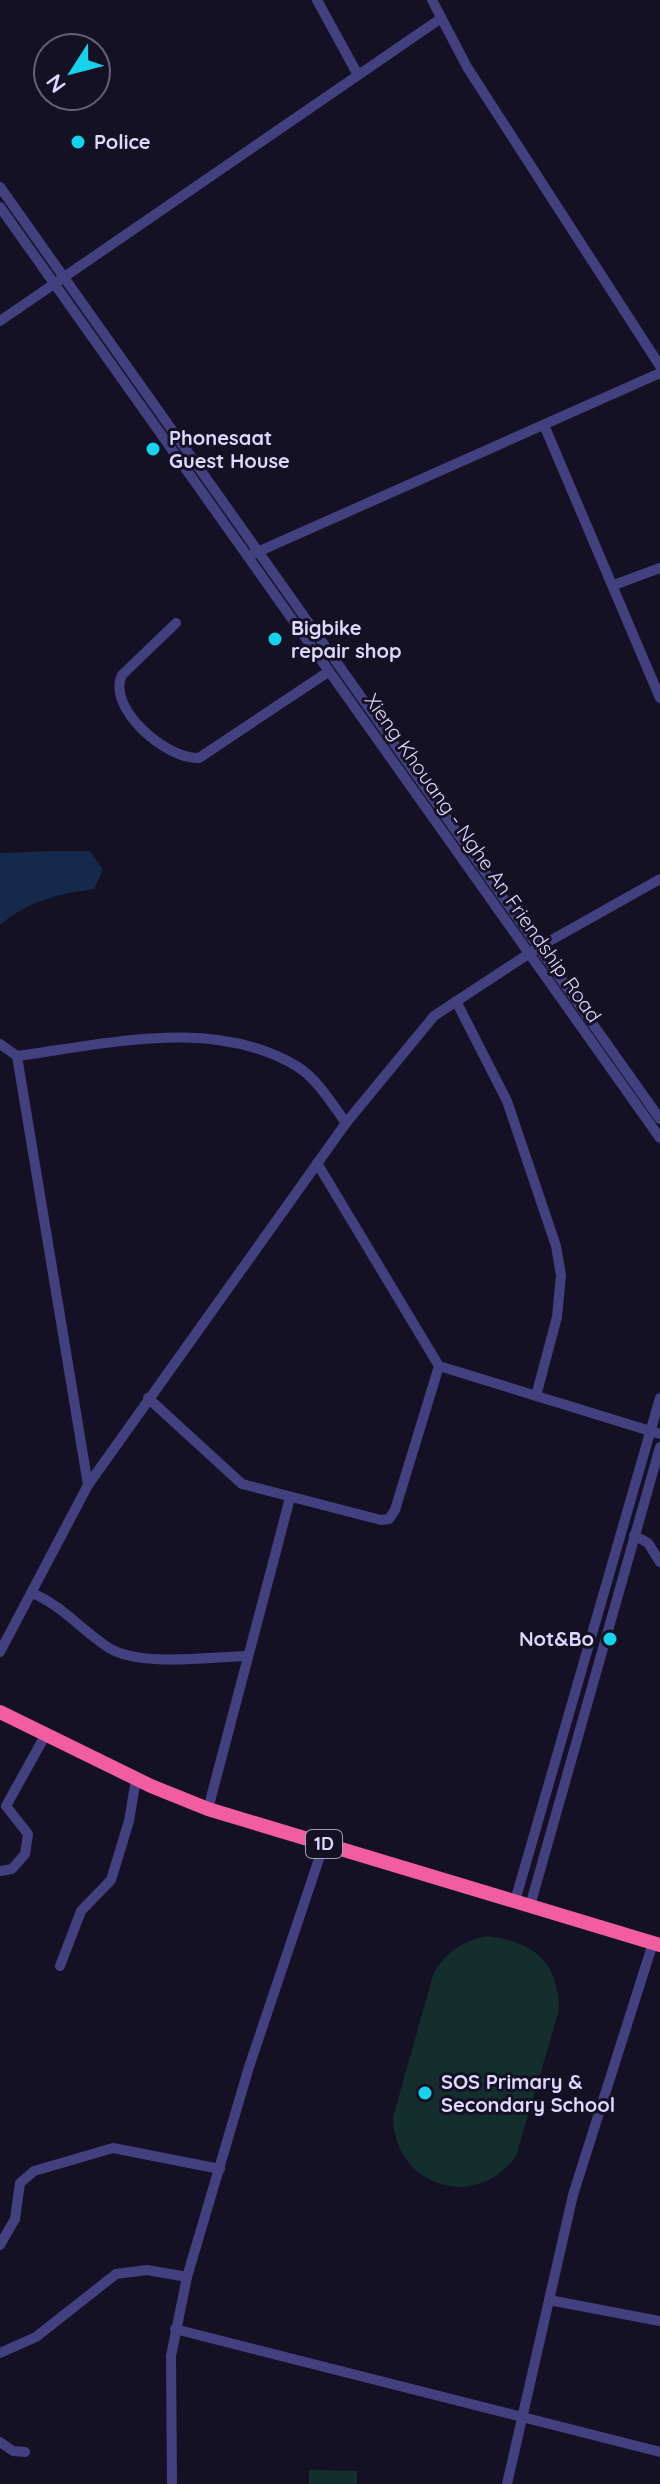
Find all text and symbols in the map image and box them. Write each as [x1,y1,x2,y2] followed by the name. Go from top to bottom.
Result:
[32,32,112,112] north arrow
[40,69,72,99] text: N
[94,129,151,154] place label: Police
[69,133,87,151] marker: Police
[169,425,290,473] place label: Phonesaat Guest House
[144,440,162,458] marker: Phonesaat Guest House
[291,615,402,663] place label: Bigbike repair shop
[266,630,284,648] marker: Bigbike repair shop
[360,688,607,1027] street label: Xieng Khouang - Nghe An Friendship Road
[519,1626,594,1651] place label: Not&Bo
[601,1630,619,1648] marker: Not&Bo
[306,1830,342,1858] road number: 1D
[441,2069,615,2117] place label: SOS Primary & Secondary School
[416,2084,434,2102] marker: SOS Primary & Secondary School

